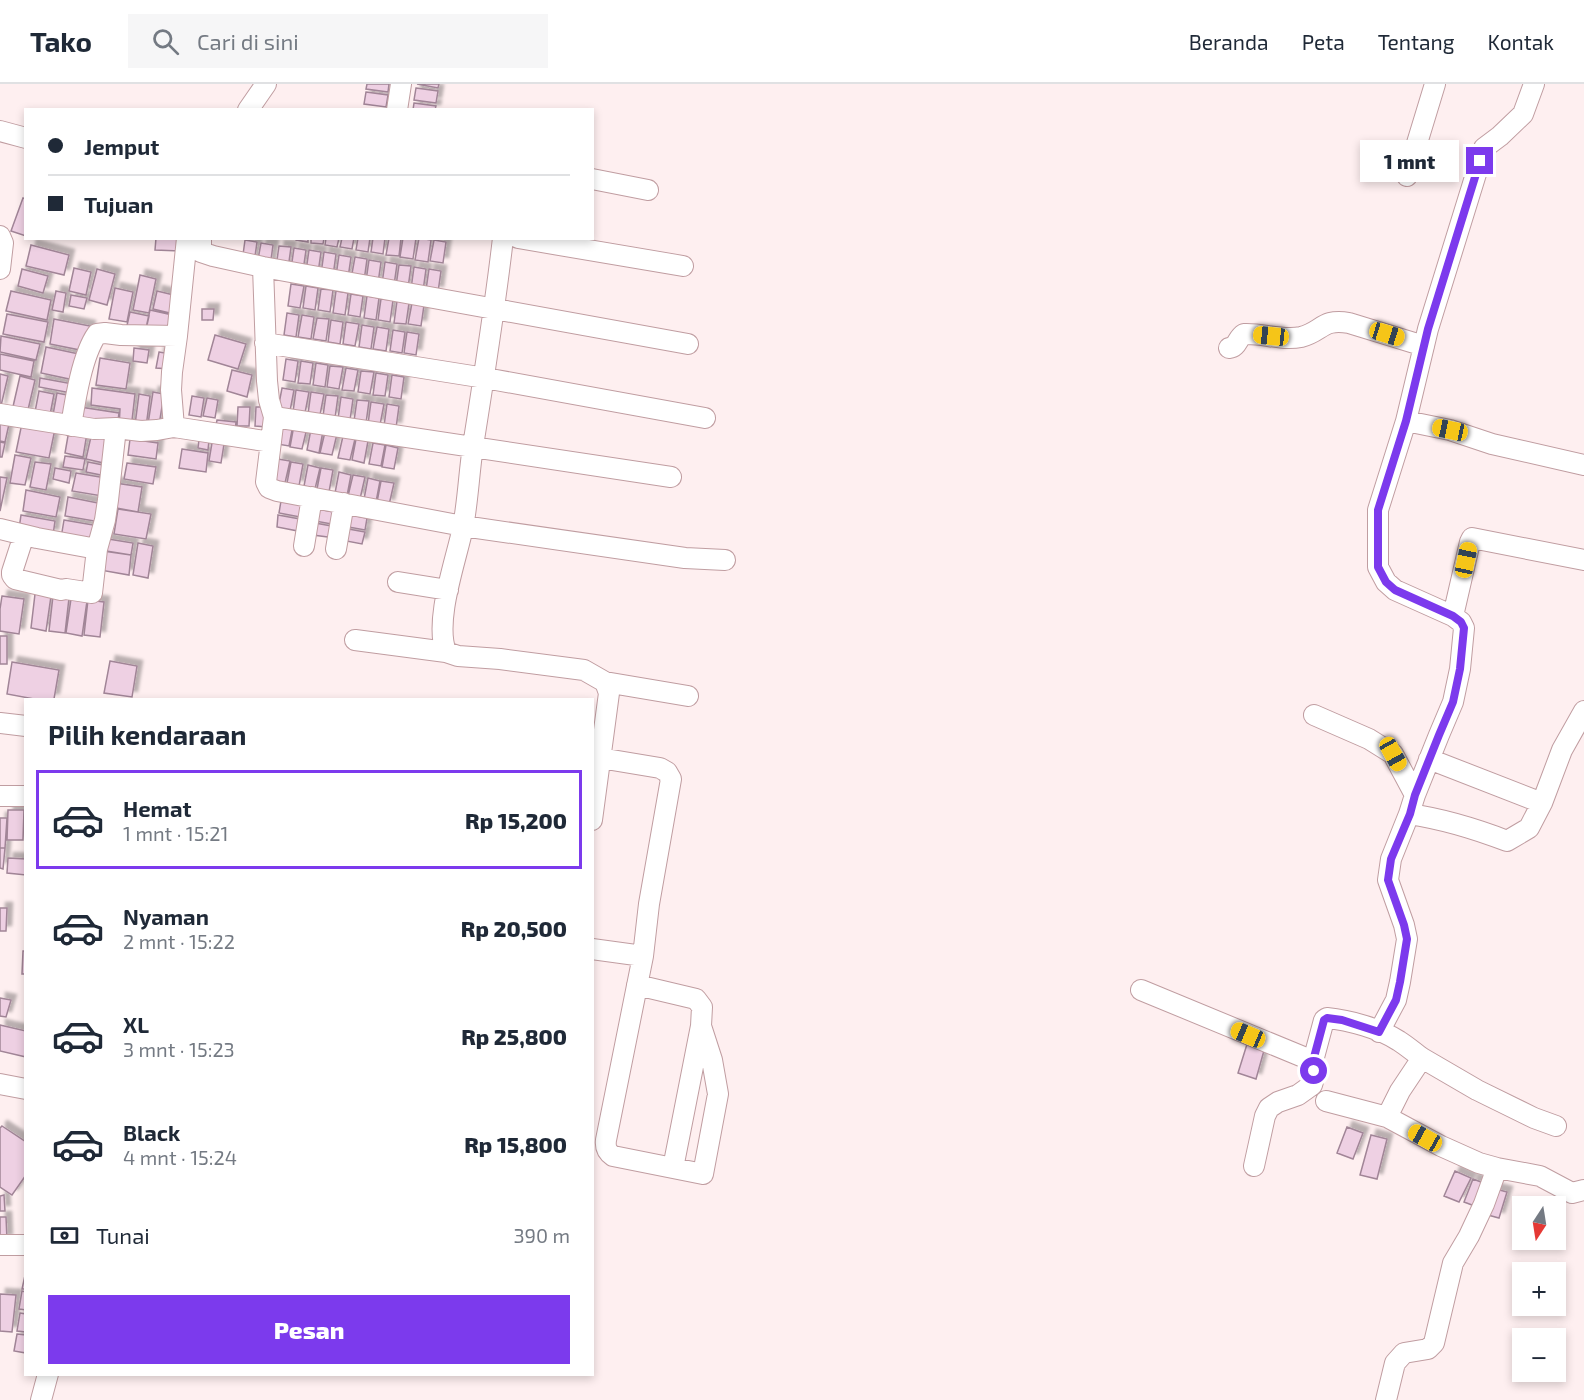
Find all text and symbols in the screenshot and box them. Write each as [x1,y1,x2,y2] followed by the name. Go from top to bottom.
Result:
[128,14,548,68] search box
[30,24,92,58] text: Tako
[149,25,182,58] icon: search
[197,28,299,54] text: Cari di sini
[1189,29,1269,54] text: Beranda
[1302,29,1345,54] text: Peta
[1378,29,1455,54] text: Tentang
[1488,29,1554,54] text: Kontak
[84,133,159,159] text: Jemput
[1360,140,1459,182] callout: 1 mnt
[1466,147,1493,174] route end
[1384,149,1435,173] text: 1 mnt
[84,191,153,217] text: Tujuan
[1367,320,1407,348] car
[1252,325,1290,347] car
[1431,417,1469,443] car
[1453,541,1479,579] car
[48,718,247,750] text: Pilih kendaraan
[1376,734,1410,774] car
[51,793,105,847] icon: car
[123,795,192,821] text: Hemat
[465,807,567,833] text: Rp 15,200
[123,821,228,845] text: 1 mnt · 15:21
[51,901,105,955] icon: car
[123,903,209,929] text: Nyaman
[461,915,567,941] text: Rp 20,500
[123,929,235,953] text: 2 mnt · 15:22
[51,1009,105,1063] icon: car
[123,1011,149,1037] text: XL
[1228,1020,1268,1050] car
[461,1023,567,1049] text: Rp 25,800
[123,1037,235,1061] text: 3 mnt · 15:23
[1300,1057,1327,1084] route start
[51,1117,105,1171] icon: car
[123,1119,180,1145] text: Black
[1405,1121,1445,1155] car
[464,1131,567,1157] text: Rp 15,800
[123,1145,237,1169] text: 4 mnt · 15:24
[1512,1196,1566,1250] north arrow
[1512,1196,1566,1382] map controls
[48,1219,81,1252] icon: cash
[96,1222,150,1248] text: Tunai
[513,1223,570,1247] text: 390 m
[1512,1262,1566,1316] button: +
[48,1295,570,1364] button: Pesan
[1512,1328,1566,1382] button: −

